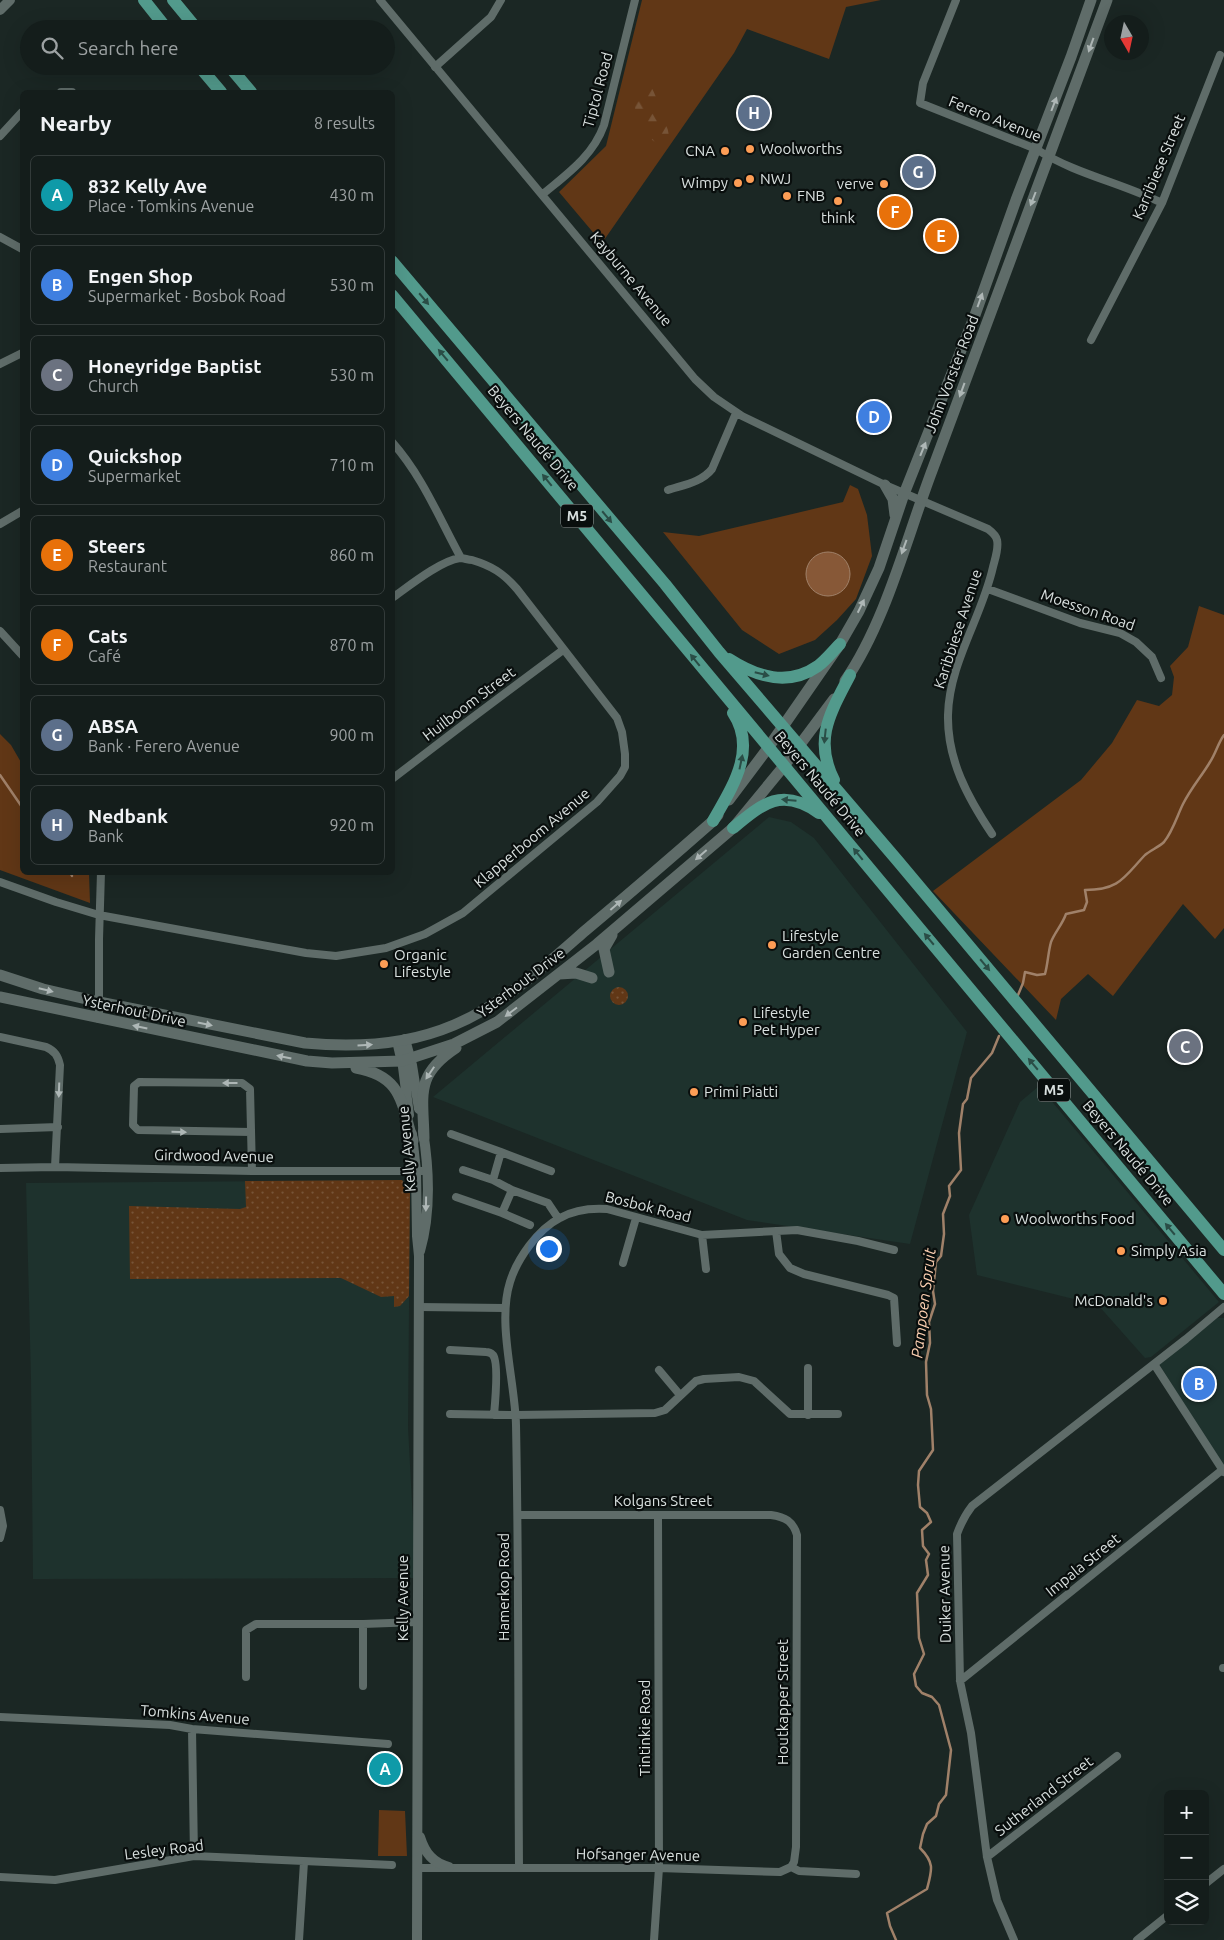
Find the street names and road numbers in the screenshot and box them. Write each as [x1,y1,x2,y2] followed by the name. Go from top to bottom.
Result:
[579,50,616,130] street label: Tiptol Road
[946,92,1044,145] street label: Ferero Avenue
[1129,112,1188,222] street label: Karribiese Street
[587,228,676,329] street label: Kayburne Avenue
[921,313,982,435] street label: John Vorster Road
[484,382,582,494] street label: Beyers Naudé Drive
[561,504,593,528] road number: M5
[930,567,985,691] street label: Karibbiese Avenue
[1039,585,1137,634] street label: Moesson Road
[419,663,518,744] street label: Huilboom Street
[771,728,869,840] street label: Beyers Naudé Drive
[470,784,593,891] street label: Klapperboom Avenue
[473,944,568,1021] street label: Ysterhout Drive
[81,991,187,1030] street label: Ysterhout Drive
[1038,1078,1070,1102] road number: M5
[1079,1097,1177,1209] street label: Beyers Naudé Drive
[394,1105,419,1193] street label: Kelly Avenue
[154,1146,274,1165] street label: Girdwood Avenue
[603,1188,693,1225] street label: Bosbok Road
[614,1492,712,1509] street label: Kolgans Street
[1042,1530,1123,1600] street label: Impala Street
[495,1533,512,1641] street label: Hamerkop Road
[935,1545,954,1643] street label: Duiker Avenue
[394,1555,411,1641] street label: Kelly Avenue
[774,1639,791,1765] street label: Houtkapper Street
[636,1680,653,1776] street label: Tintinkie Road
[140,1701,250,1728] street label: Tomkins Avenue
[991,1752,1096,1839] street label: Sutherland Street
[123,1836,205,1863] street label: Lesley Road
[576,1845,700,1864] street label: Hofsanger Avenue

